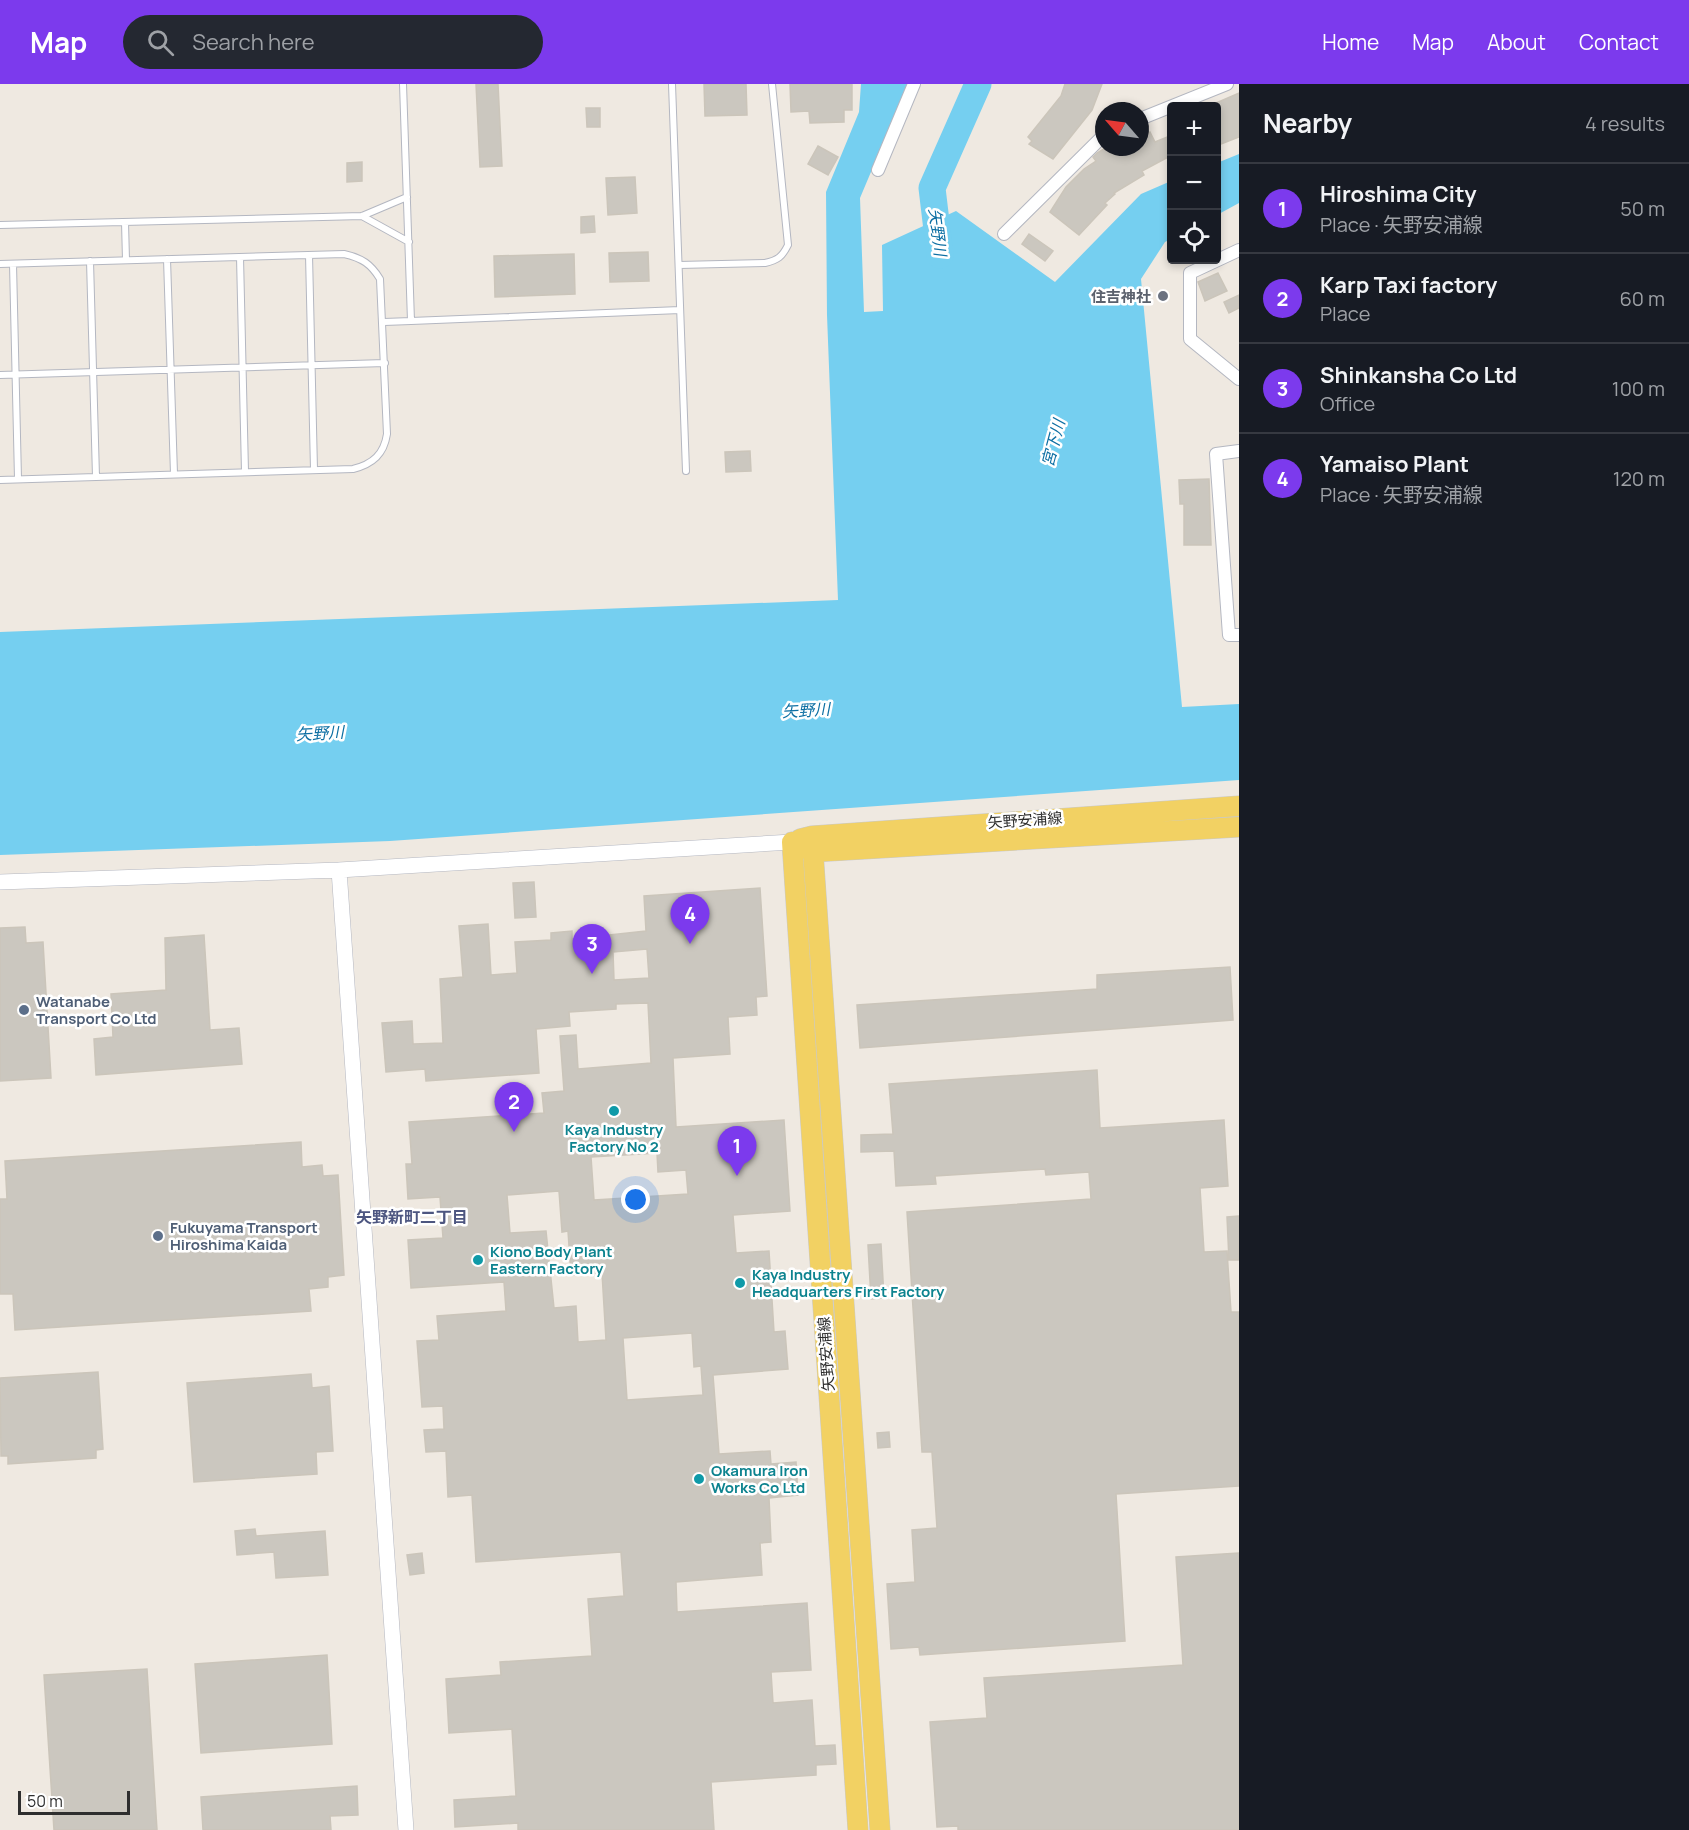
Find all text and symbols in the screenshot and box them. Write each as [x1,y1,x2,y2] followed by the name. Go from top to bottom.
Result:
[123,15,543,69] search box
[30,23,87,61] text: Map
[144,26,177,59] icon: search
[192,27,315,57] text: Search here
[1322,28,1379,56] text: Home
[1412,28,1454,56] text: Map
[1487,28,1546,56] text: About
[1579,28,1659,56] text: Contact
[1095,102,1149,156] north arrow
[1167,102,1221,264] map controls
[1167,102,1221,156] button: +
[1263,105,1352,141] text: Nearby
[1585,110,1665,137] text: 4 results
[1167,156,1221,210] button: −
[1320,179,1477,209] text: Hiroshima City
[1278,195,1287,222] text: 1
[1620,195,1665,222] text: 50 m
[924,207,952,259] water label: 矢野川
[1167,210,1221,264] button: locate
[1320,211,1483,238] text: Place · 矢野安浦線
[1320,270,1497,300] text: Karp Taxi factory
[1277,285,1288,312] text: 2
[1619,285,1665,312] text: 60 m
[1091,286,1151,307] place label: 住吉神社
[1156,289,1170,303] marker: 住吉神社
[1320,300,1370,327] text: Place
[1320,360,1517,390] text: Shinkansha Co Ltd
[1277,375,1288,402] text: 3
[1612,375,1665,402] text: 100 m
[1320,390,1375,417] text: Office
[1036,415,1070,469] water label: 宮下川
[1320,449,1469,479] text: Yamaiso Plant
[1276,465,1289,492] text: 4
[1613,465,1665,492] text: 120 m
[1320,481,1483,508] text: Place · 矢野安浦線
[781,698,833,722] water label: 矢野川
[295,721,347,745] water label: 矢野川
[987,807,1063,833] street label: 矢野安浦線
[670,894,710,944] pin: 4
[572,924,612,974] pin: 3
[36,991,157,1029] place label: Watanabe Transport Co Ltd
[17,1003,31,1017] marker: Watanabe Transport Co Ltd
[494,1082,534,1132] pin: 2
[607,1104,621,1118] marker: Kaya Industry Factory No 2
[565,1119,664,1157] place label: Kaya Industry Factory No 2
[718,1126,756,1176] pin: 1
[621,1185,650,1214] your location
[356,1206,468,1228] district label: 矢野新町二丁目
[170,1217,318,1255] place label: Fukuyama Transport Hiroshima Kaida
[151,1229,165,1243] marker: Fukuyama Transport Hiroshima Kaida
[490,1241,612,1279] place label: Kiono Body Plant Eastern Factory
[471,1253,485,1267] marker: Kiono Body Plant Eastern Factory
[752,1264,945,1302] place label: Kaya Industry Headquarters First Factory
[733,1276,747,1290] marker: Kaya Industry Headquarters First Factory
[813,1316,839,1392] street label: 矢野安浦線
[711,1460,808,1498] place label: Okamura Iron Works Co Ltd
[692,1472,706,1486] marker: Okamura Iron Works Co Ltd
[18,1788,130,1816] scale bar
[27,1790,63,1812] text: 50 m

